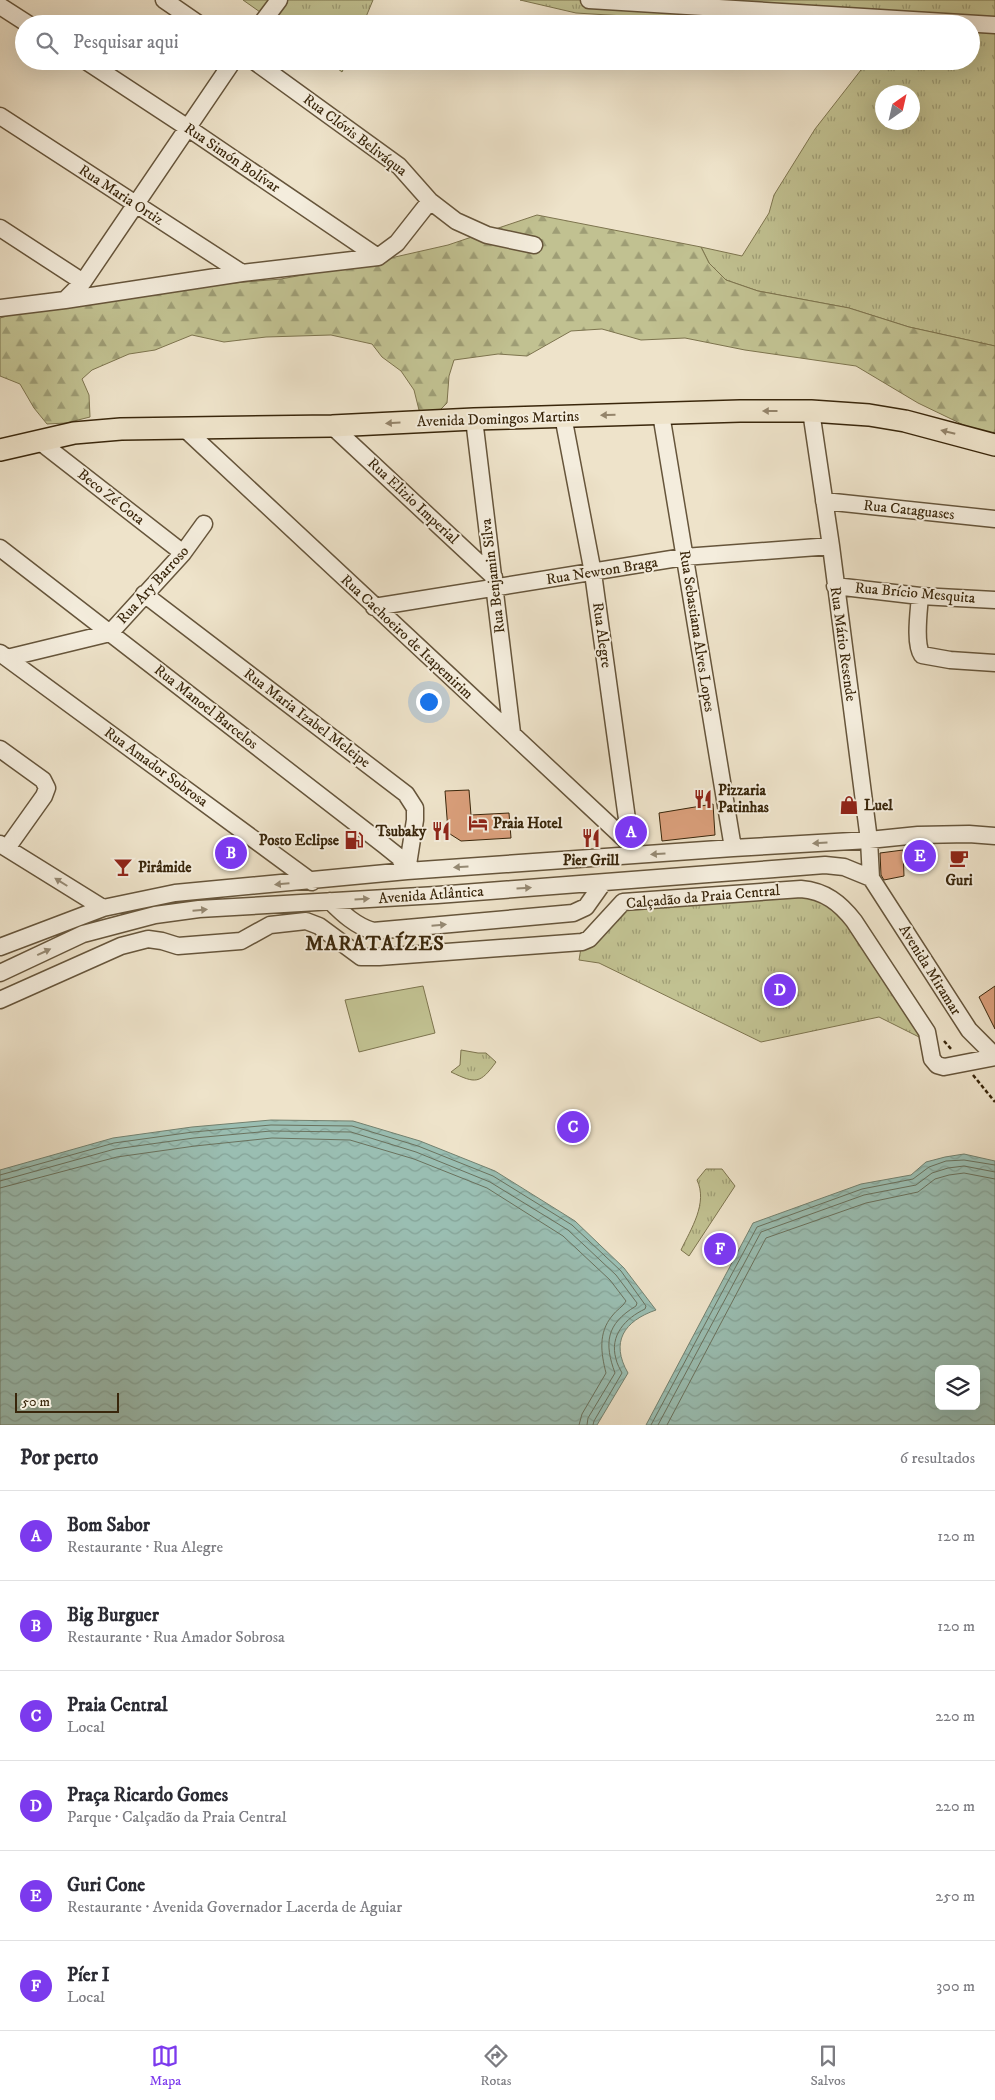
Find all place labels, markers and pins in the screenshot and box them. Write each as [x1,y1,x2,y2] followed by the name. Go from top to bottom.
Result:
[718,781,769,817] place label: Pizzaria Patinhas
[692,788,714,810] restaurant icon: Pizzaria Patinhas
[838,794,860,816] shop icon: Luel
[864,796,893,815] place label: Luel
[467,812,489,834] hotel icon: Praia Hotel
[615,813,647,851] pin: A
[493,814,563,833] place label: Praia Hotel
[430,820,452,842] restaurant icon: Tsubaky
[375,822,427,841] place label: Tsubaky
[580,827,602,849] restaurant icon: Pier Grill
[343,829,365,851] fuel station icon: Posto Eclipse
[259,831,340,850] place label: Posto Eclipse
[215,834,247,872] pin: B
[904,837,936,875] pin: E
[948,847,970,869] cafe icon: Guri
[563,851,620,870] place label: Pier Grill
[112,856,134,878] bar icon: Pirâmide
[138,858,192,877] place label: Pirâmide
[945,871,973,890] place label: Guri
[764,971,796,1009] pin: D
[557,1108,589,1146] pin: C
[704,1230,736,1268] pin: F

